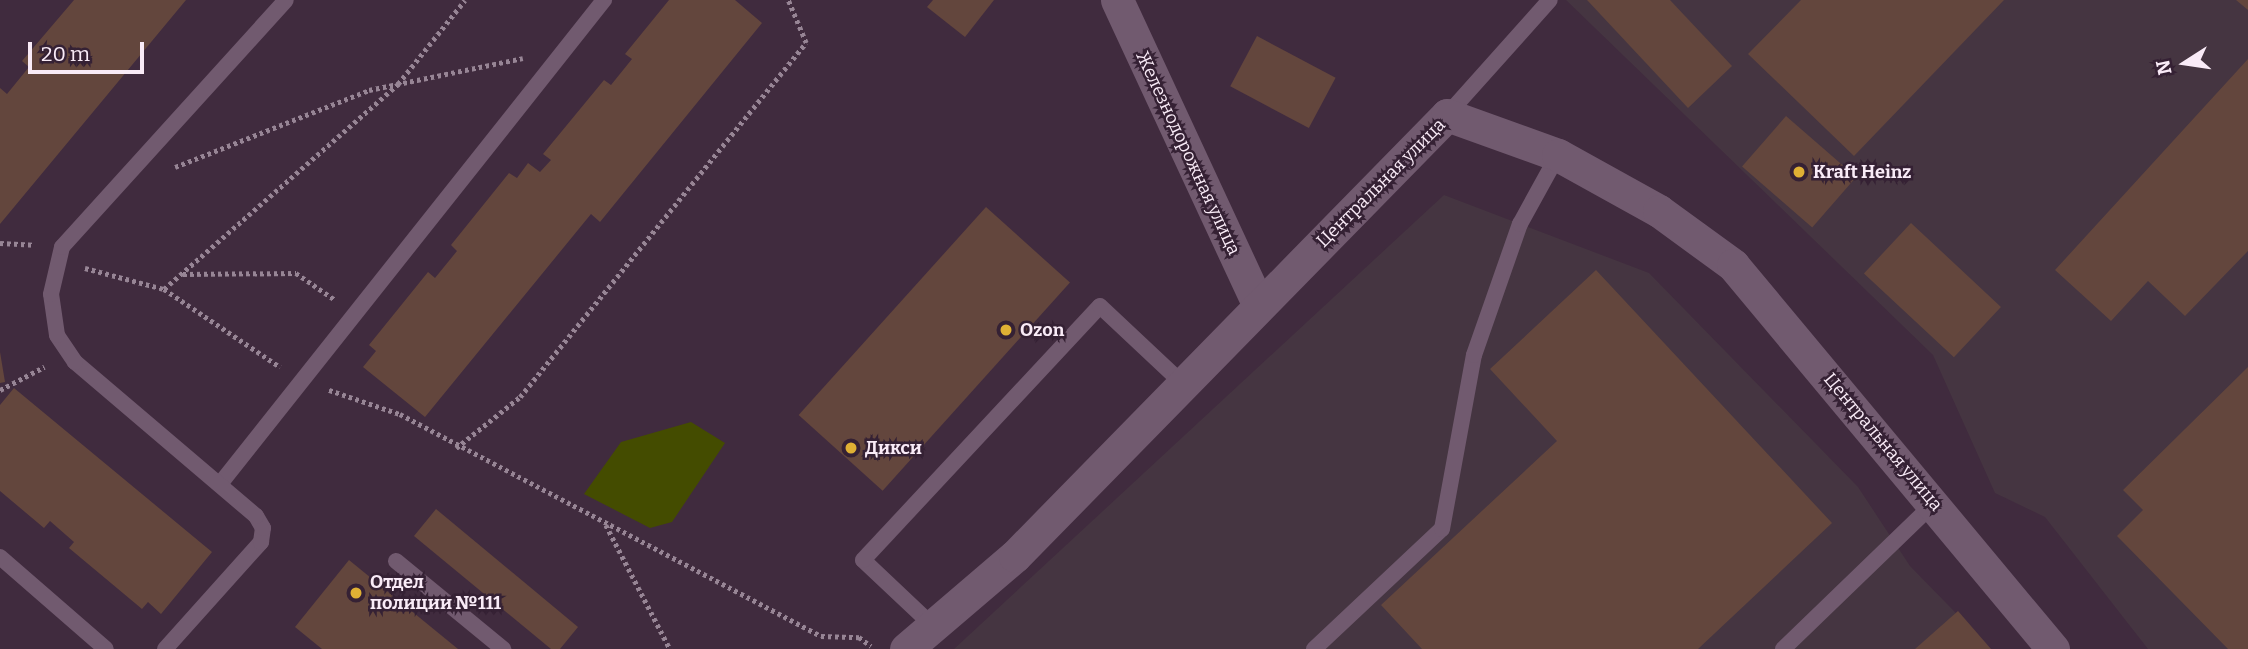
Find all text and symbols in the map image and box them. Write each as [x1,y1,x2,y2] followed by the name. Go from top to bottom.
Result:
[32,28,147,72] scale bar
[2150,28,2220,98] north arrow
[41,41,90,67] text: 20 m
[1131,48,1245,258] street label: Железнодорожная улица
[2151,58,2177,77] text: N
[1312,114,1450,252] street label: Центральная улица
[1813,161,1911,183] place label: Kraft Heinz
[1791,164,1807,180] marker: Kraft Heinz
[1020,319,1064,341] place label: Ozon
[998,322,1014,338] marker: Ozon
[1819,369,1947,515] street label: Центральная улица
[865,437,922,459] place label: Дикси
[843,440,859,456] marker: Дикси
[370,572,501,614] place label: Отдел полиции №111
[348,585,364,601] marker: Отдел полиции №111

